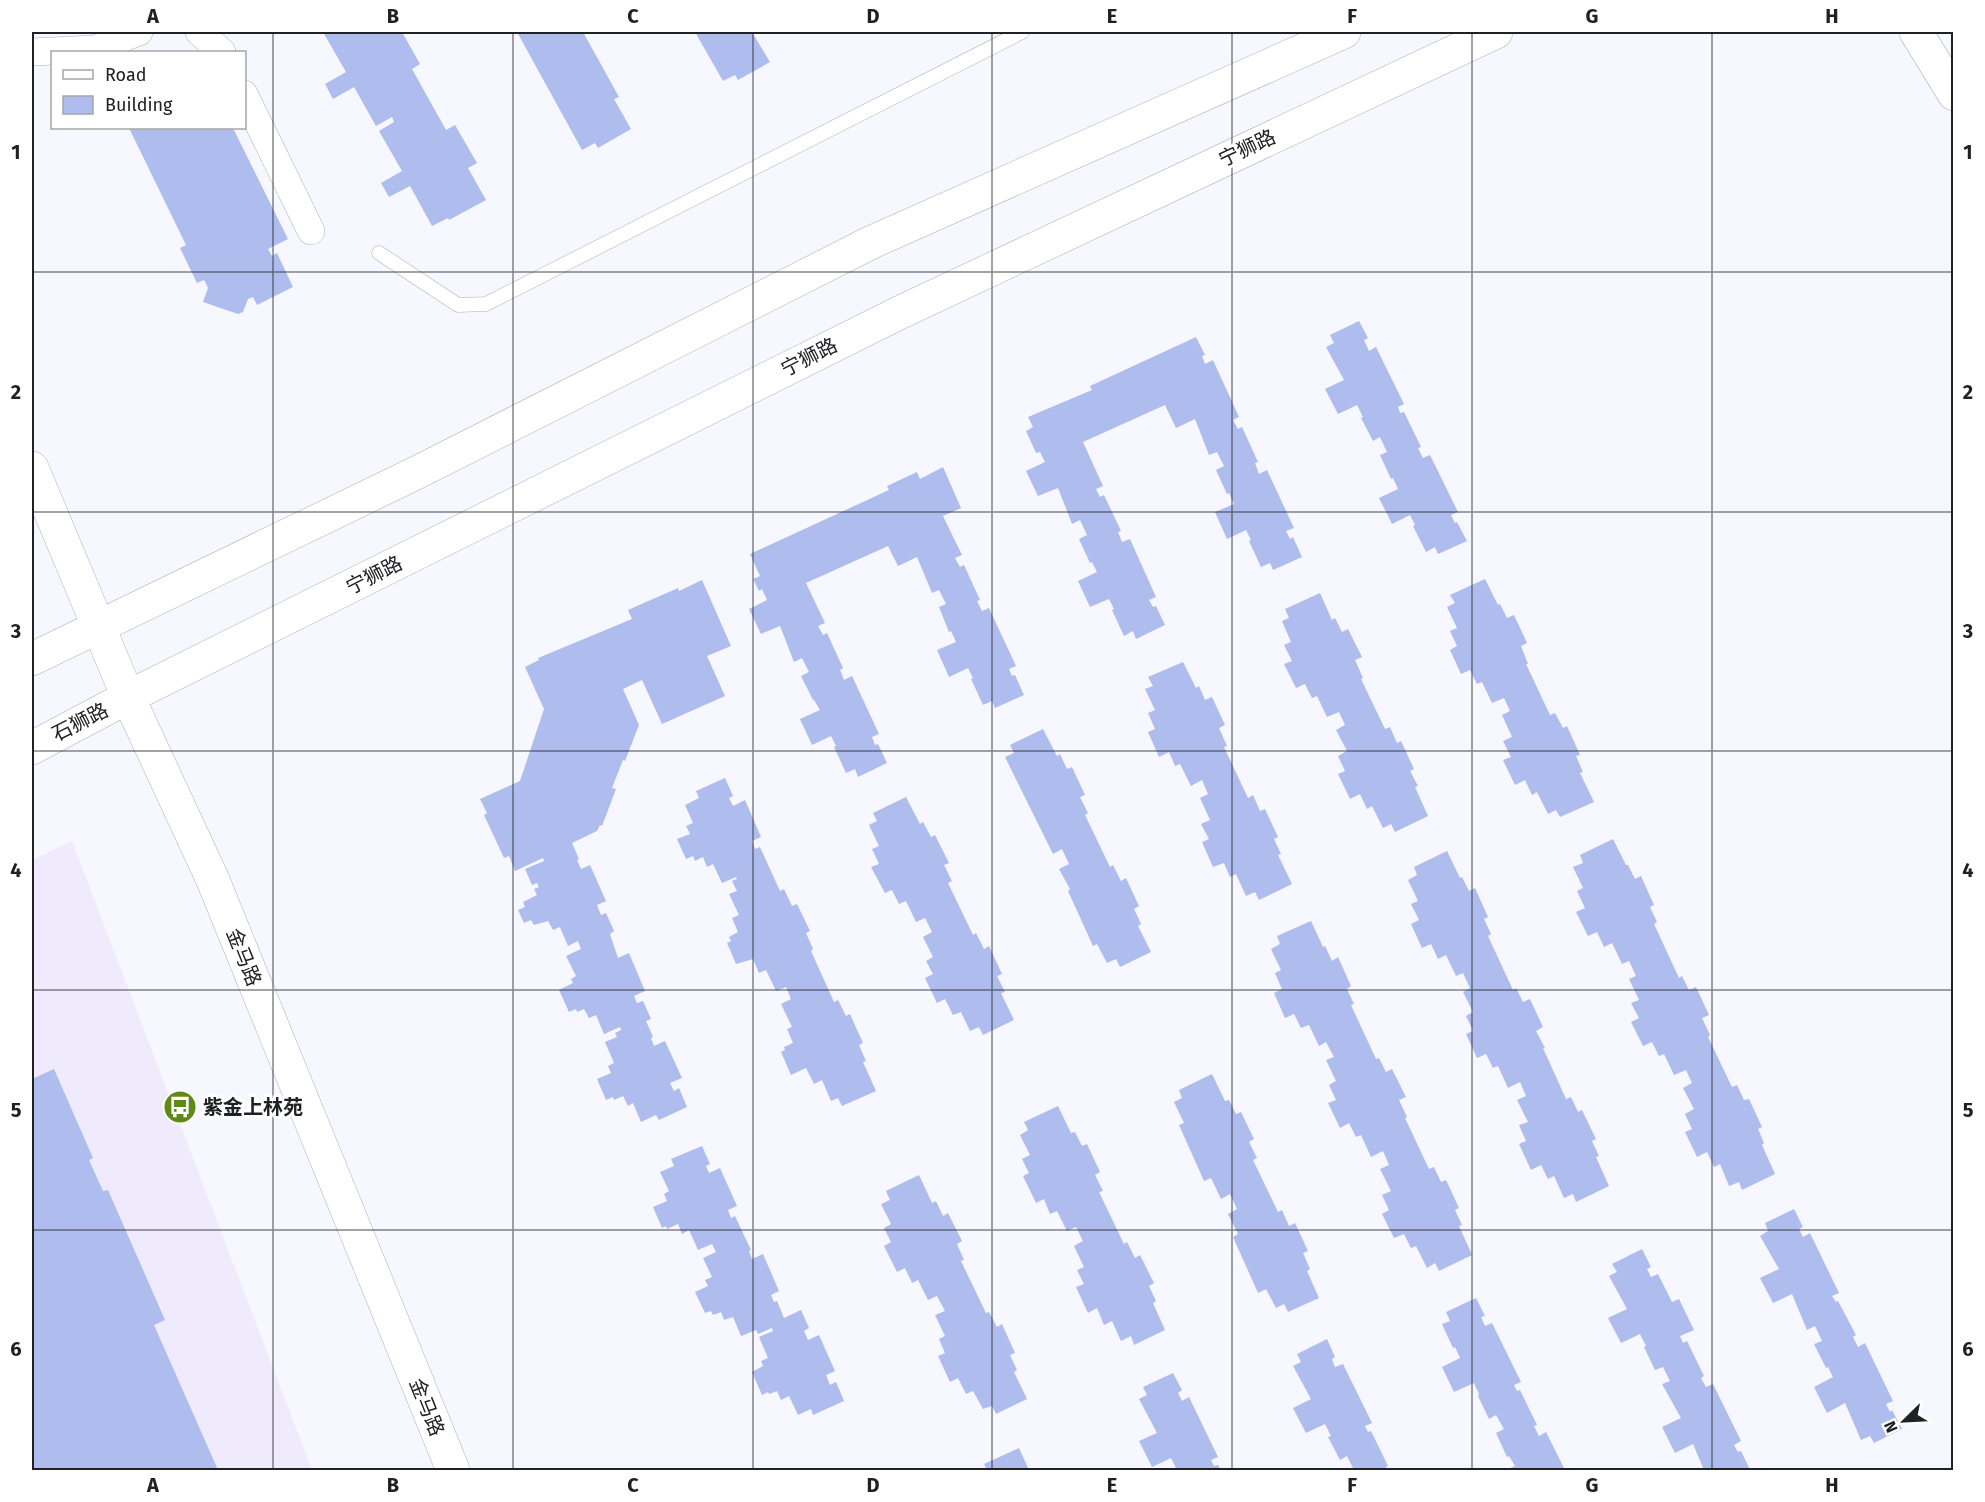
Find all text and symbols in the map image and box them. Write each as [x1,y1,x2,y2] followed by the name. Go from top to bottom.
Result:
[146,4,160,28] text: A
[387,4,399,28] text: B
[627,4,639,28] text: C
[866,4,880,28] text: D
[1107,4,1117,28] text: E
[1347,4,1357,28] text: F
[1586,4,1598,28] text: G
[1825,4,1839,28] text: H
[51,51,246,129] legend
[105,64,147,86] text: Road
[105,94,173,116] text: Building
[1215,124,1279,172] street label: 宁狮路
[11,140,21,164] text: 1
[1963,140,1973,164] text: 1
[777,333,841,381] street label: 宁狮路
[11,380,21,404] text: 2
[1963,380,1973,404] text: 2
[342,551,406,599] street label: 宁狮路
[10,619,21,643] text: 3
[1962,619,1973,643] text: 3
[48,698,112,746] street label: 石狮路
[10,858,22,882] text: 4
[1962,858,1974,882] text: 4
[222,925,266,989] street label: 金马路
[162,1089,198,1125] bus stop icon: 紫金上林苑
[203,1095,303,1119] place label: 紫金上林苑
[11,1098,22,1122] text: 5
[1963,1098,1974,1122] text: 5
[10,1337,22,1361] text: 6
[1962,1337,1974,1361] text: 6
[405,1375,449,1439] street label: 金马路
[1874,1391,1934,1451] north arrow
[1880,1418,1902,1436] text: N
[146,1473,160,1497] text: A
[387,1473,399,1497] text: B
[627,1473,639,1497] text: C
[866,1473,880,1497] text: D
[1107,1473,1117,1497] text: E
[1347,1473,1357,1497] text: F
[1586,1473,1598,1497] text: G
[1825,1473,1839,1497] text: H

